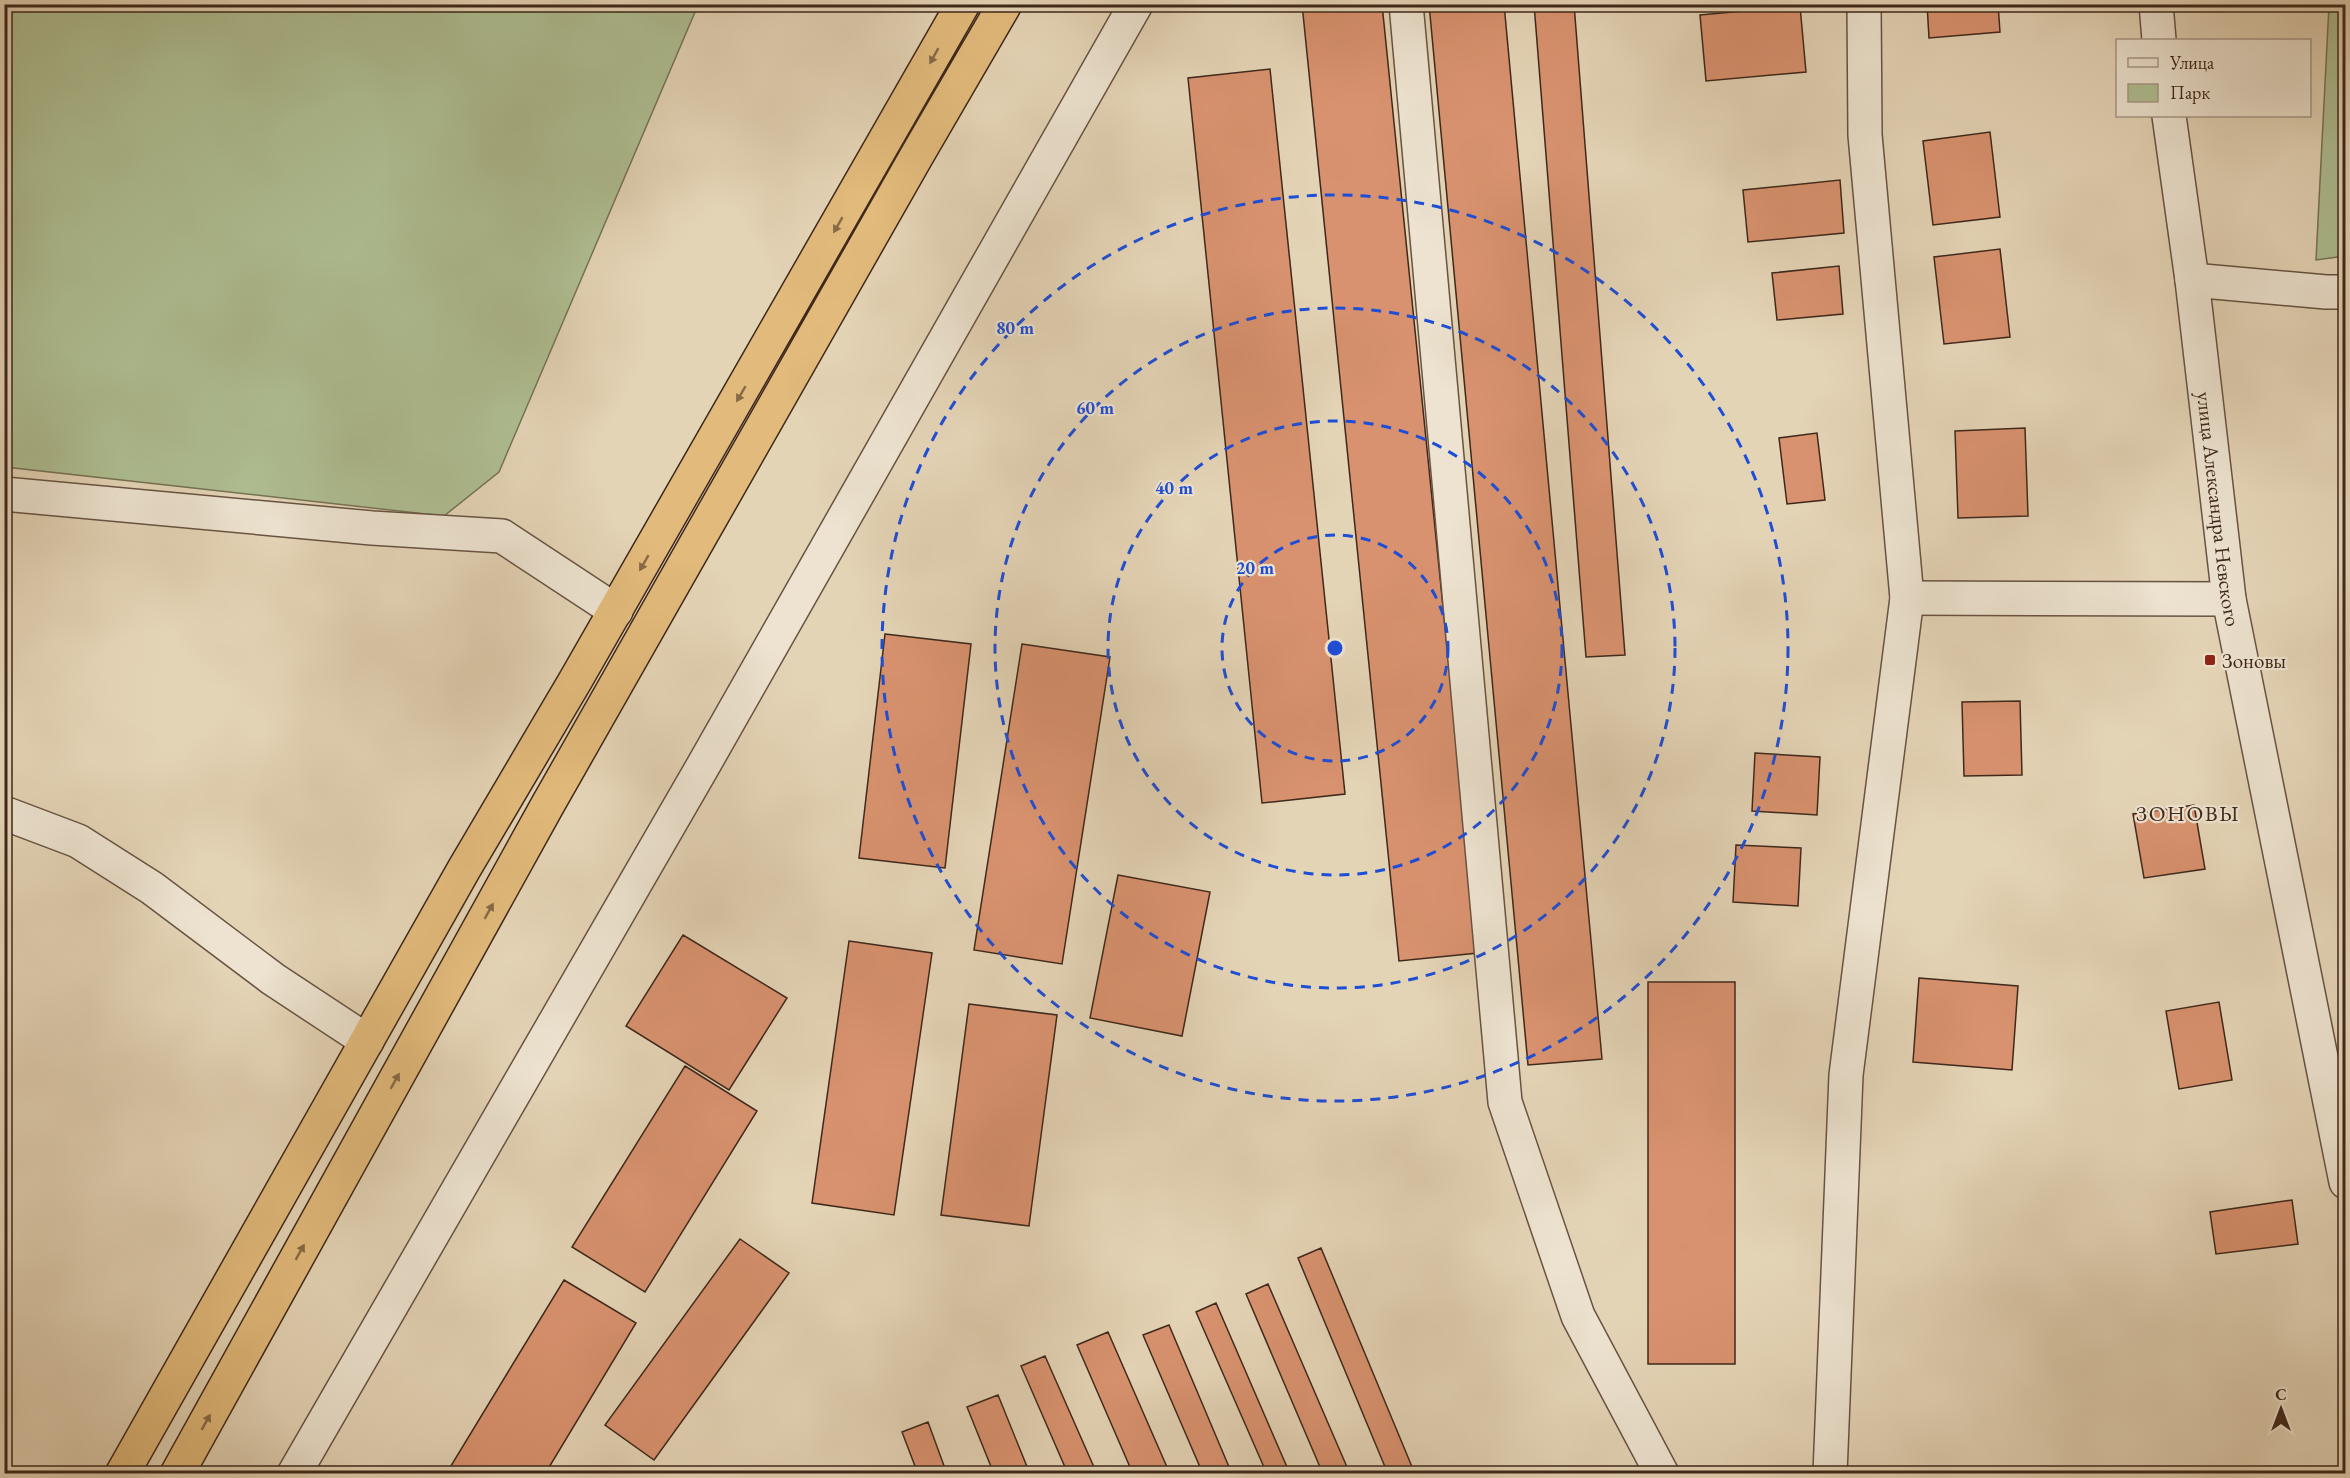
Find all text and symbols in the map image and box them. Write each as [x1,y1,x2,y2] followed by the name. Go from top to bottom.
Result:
[2116,39,2311,117] legend
[930,47,940,64] one-way arrow
[2169,51,2215,74] text: Улица
[2170,81,2210,104] text: Парк
[833,217,843,234] one-way arrow
[996,316,1034,339] text: 80 m
[735,386,746,402] one-way arrow
[2192,390,2248,628] street label: улица Александра Невского
[1076,396,1114,419] text: 60 m
[1155,476,1193,499] text: 40 m
[638,555,649,571] one-way arrow
[1236,556,1274,579] text: 20 m
[1325,638,1345,658] centre of rings
[2222,647,2286,674] place label: Зоновы
[2203,653,2217,667] marker: Зоновы
[2136,799,2240,828] district label: ЗОНОВЫ
[484,902,494,919] one-way arrow
[389,1073,400,1089] one-way arrow
[295,1243,305,1260] one-way arrow
[2251,1379,2311,1439] north arrow
[2275,1384,2287,1405] text: С
[201,1414,211,1431] one-way arrow

